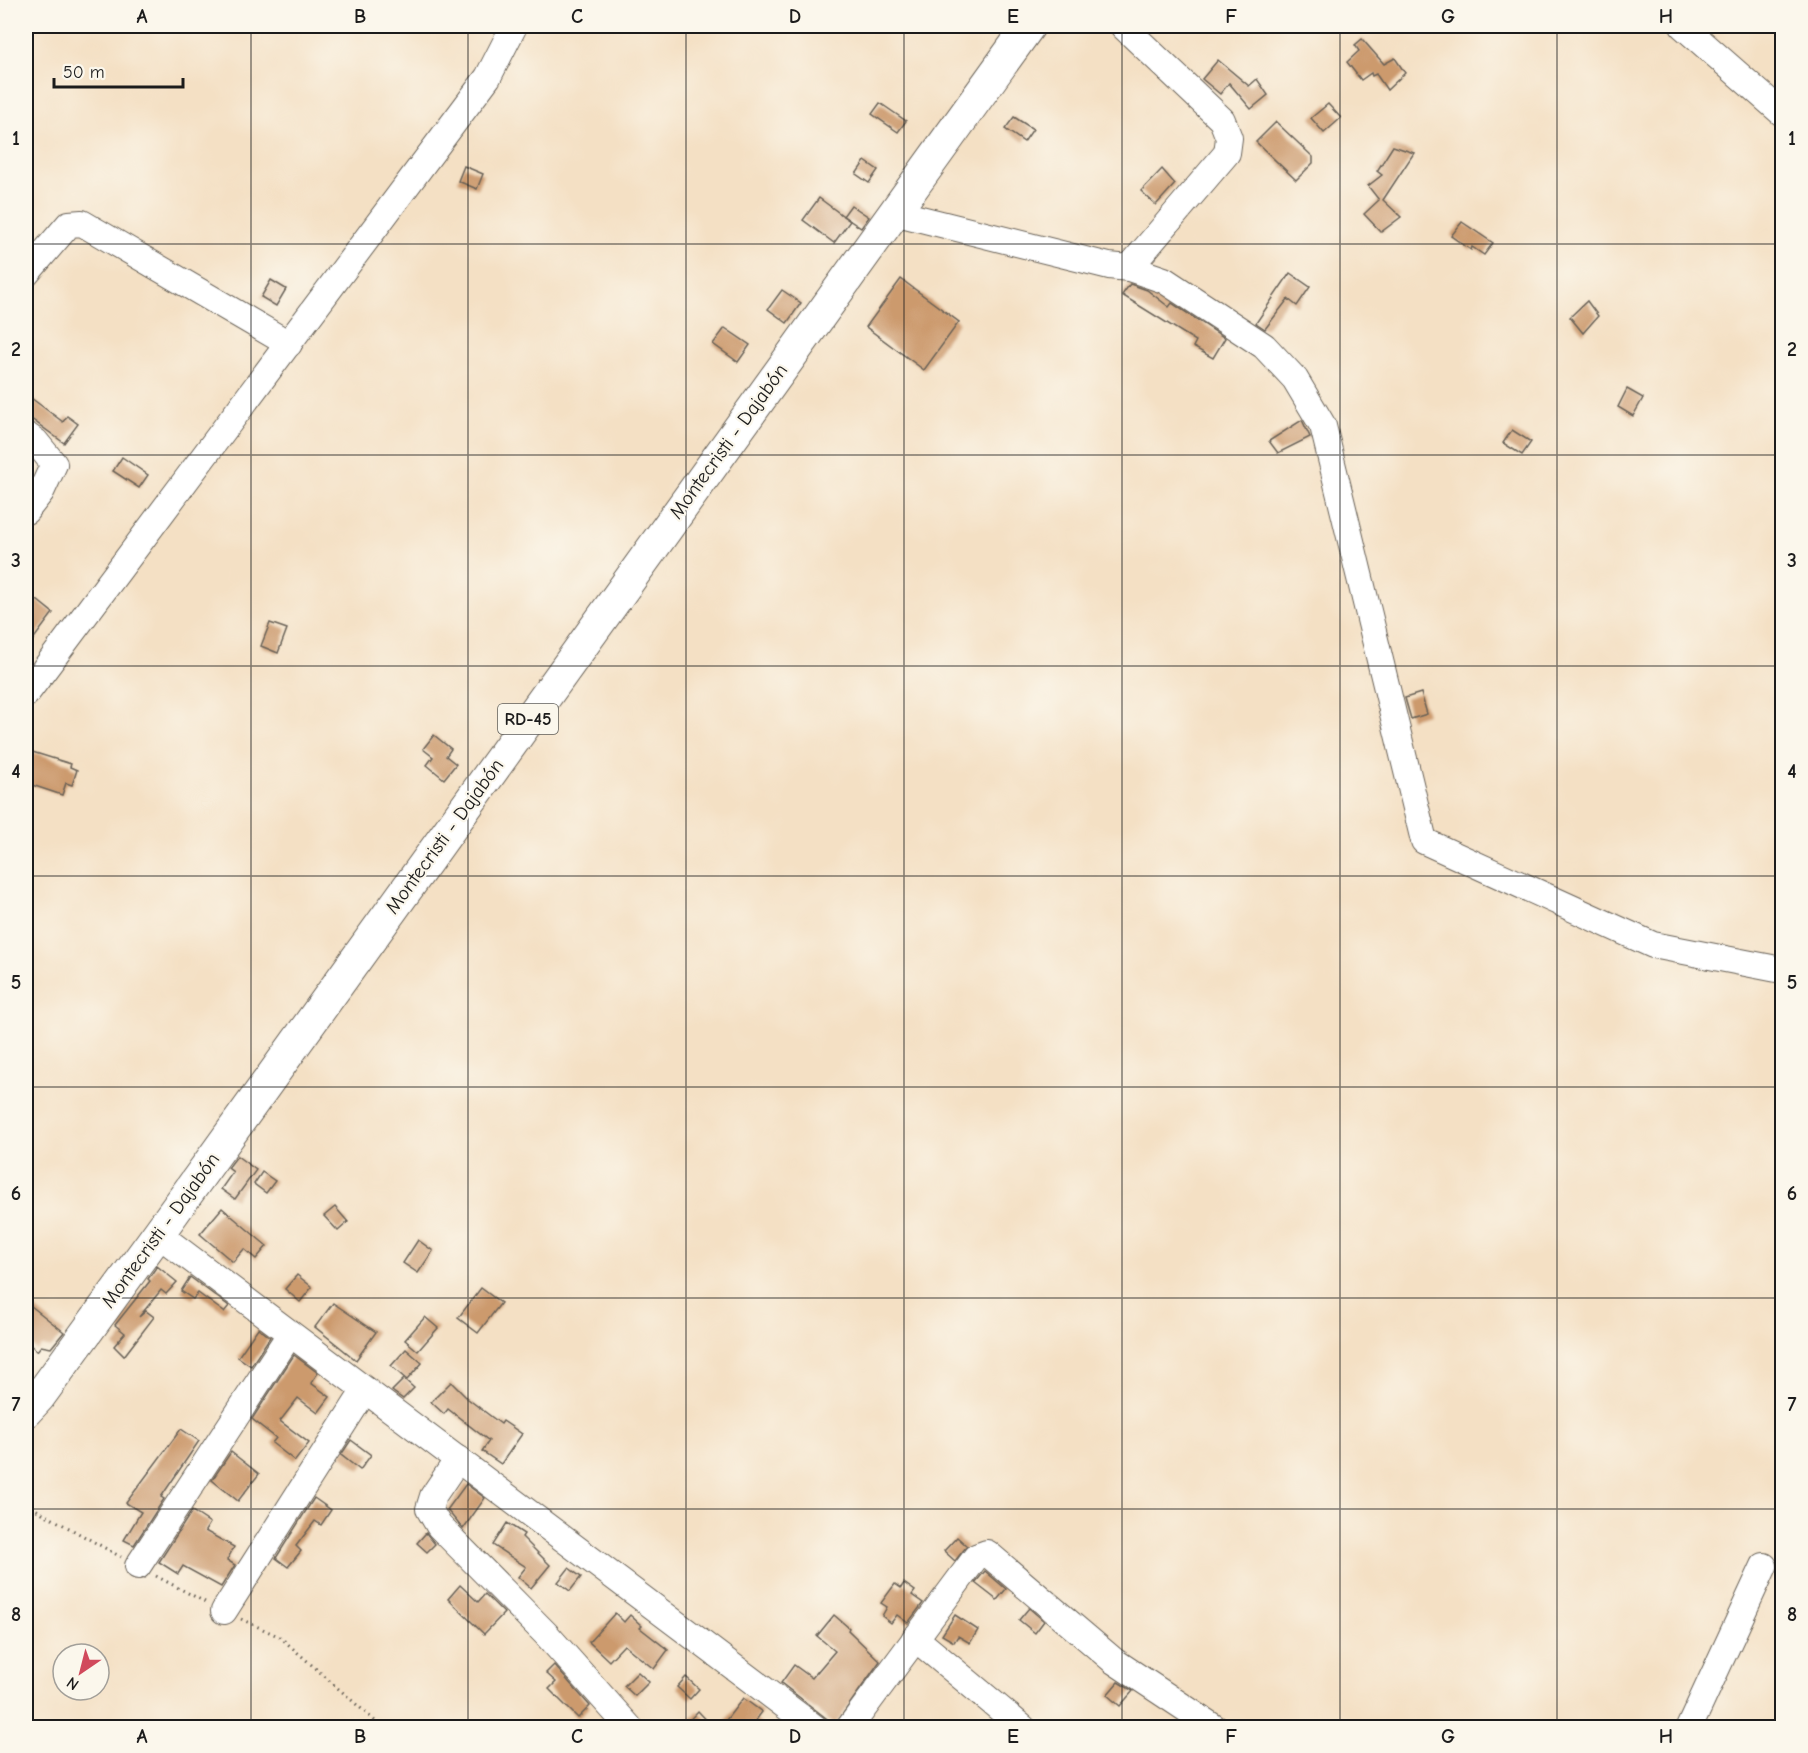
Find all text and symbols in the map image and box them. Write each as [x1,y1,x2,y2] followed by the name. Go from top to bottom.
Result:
[136,5,148,28] text: A
[354,5,366,28] text: B
[571,5,583,28] text: C
[789,5,801,28] text: D
[1007,5,1019,28] text: E
[1225,5,1237,28] text: F
[1441,5,1455,28] text: G
[1659,5,1673,28] text: H
[54,51,183,89] scale bar
[63,62,105,83] text: 50 m
[12,127,20,150] text: 1
[1788,127,1796,150] text: 1
[11,338,21,361] text: 2
[1787,338,1797,361] text: 2
[664,359,792,523] street label: Montecristi - Dajabón
[11,549,21,572] text: 3
[1787,549,1797,572] text: 3
[498,704,558,734] road number: RD-45
[380,754,508,918] street label: Montecristi - Dajabón
[11,760,21,783] text: 4
[1787,760,1797,783] text: 4
[11,971,21,994] text: 5
[1787,971,1797,994] text: 5
[96,1148,224,1312] street label: Montecristi - Dajabón
[11,1182,21,1205] text: 6
[1787,1182,1797,1205] text: 6
[12,1393,21,1416] text: 7
[1788,1393,1797,1416] text: 7
[11,1603,21,1626] text: 8
[1787,1603,1797,1626] text: 8
[51,1642,111,1702] north arrow
[64,1673,82,1694] text: N
[136,1725,148,1748] text: A
[354,1725,366,1748] text: B
[571,1725,583,1748] text: C
[789,1725,801,1748] text: D
[1007,1725,1019,1748] text: E
[1225,1725,1237,1748] text: F
[1441,1725,1455,1748] text: G
[1659,1725,1673,1748] text: H

